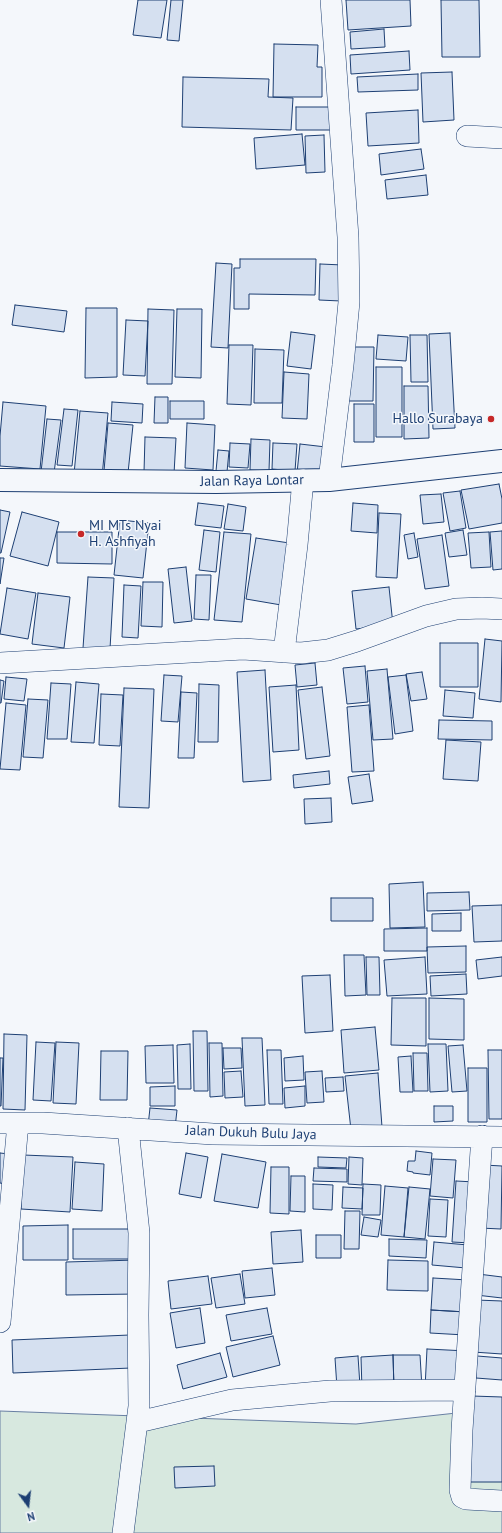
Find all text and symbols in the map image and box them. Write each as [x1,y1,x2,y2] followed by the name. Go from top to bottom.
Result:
[393,411,483,427] place label: Hallo Surabaya
[486,414,496,424] marker: Hallo Surabaya
[200,472,304,490] street label: Jalan Raya Lontar
[89,518,162,550] place label: MI MTs Nyai H. Ashfiyah
[76,529,86,539] marker: MI MTs Nyai H. Ashfiyah
[185,1122,317,1144] street label: Jalan Dukuh Bulu Jaya
[8,1485,48,1525] north arrow
[26,1509,36,1524] text: N

